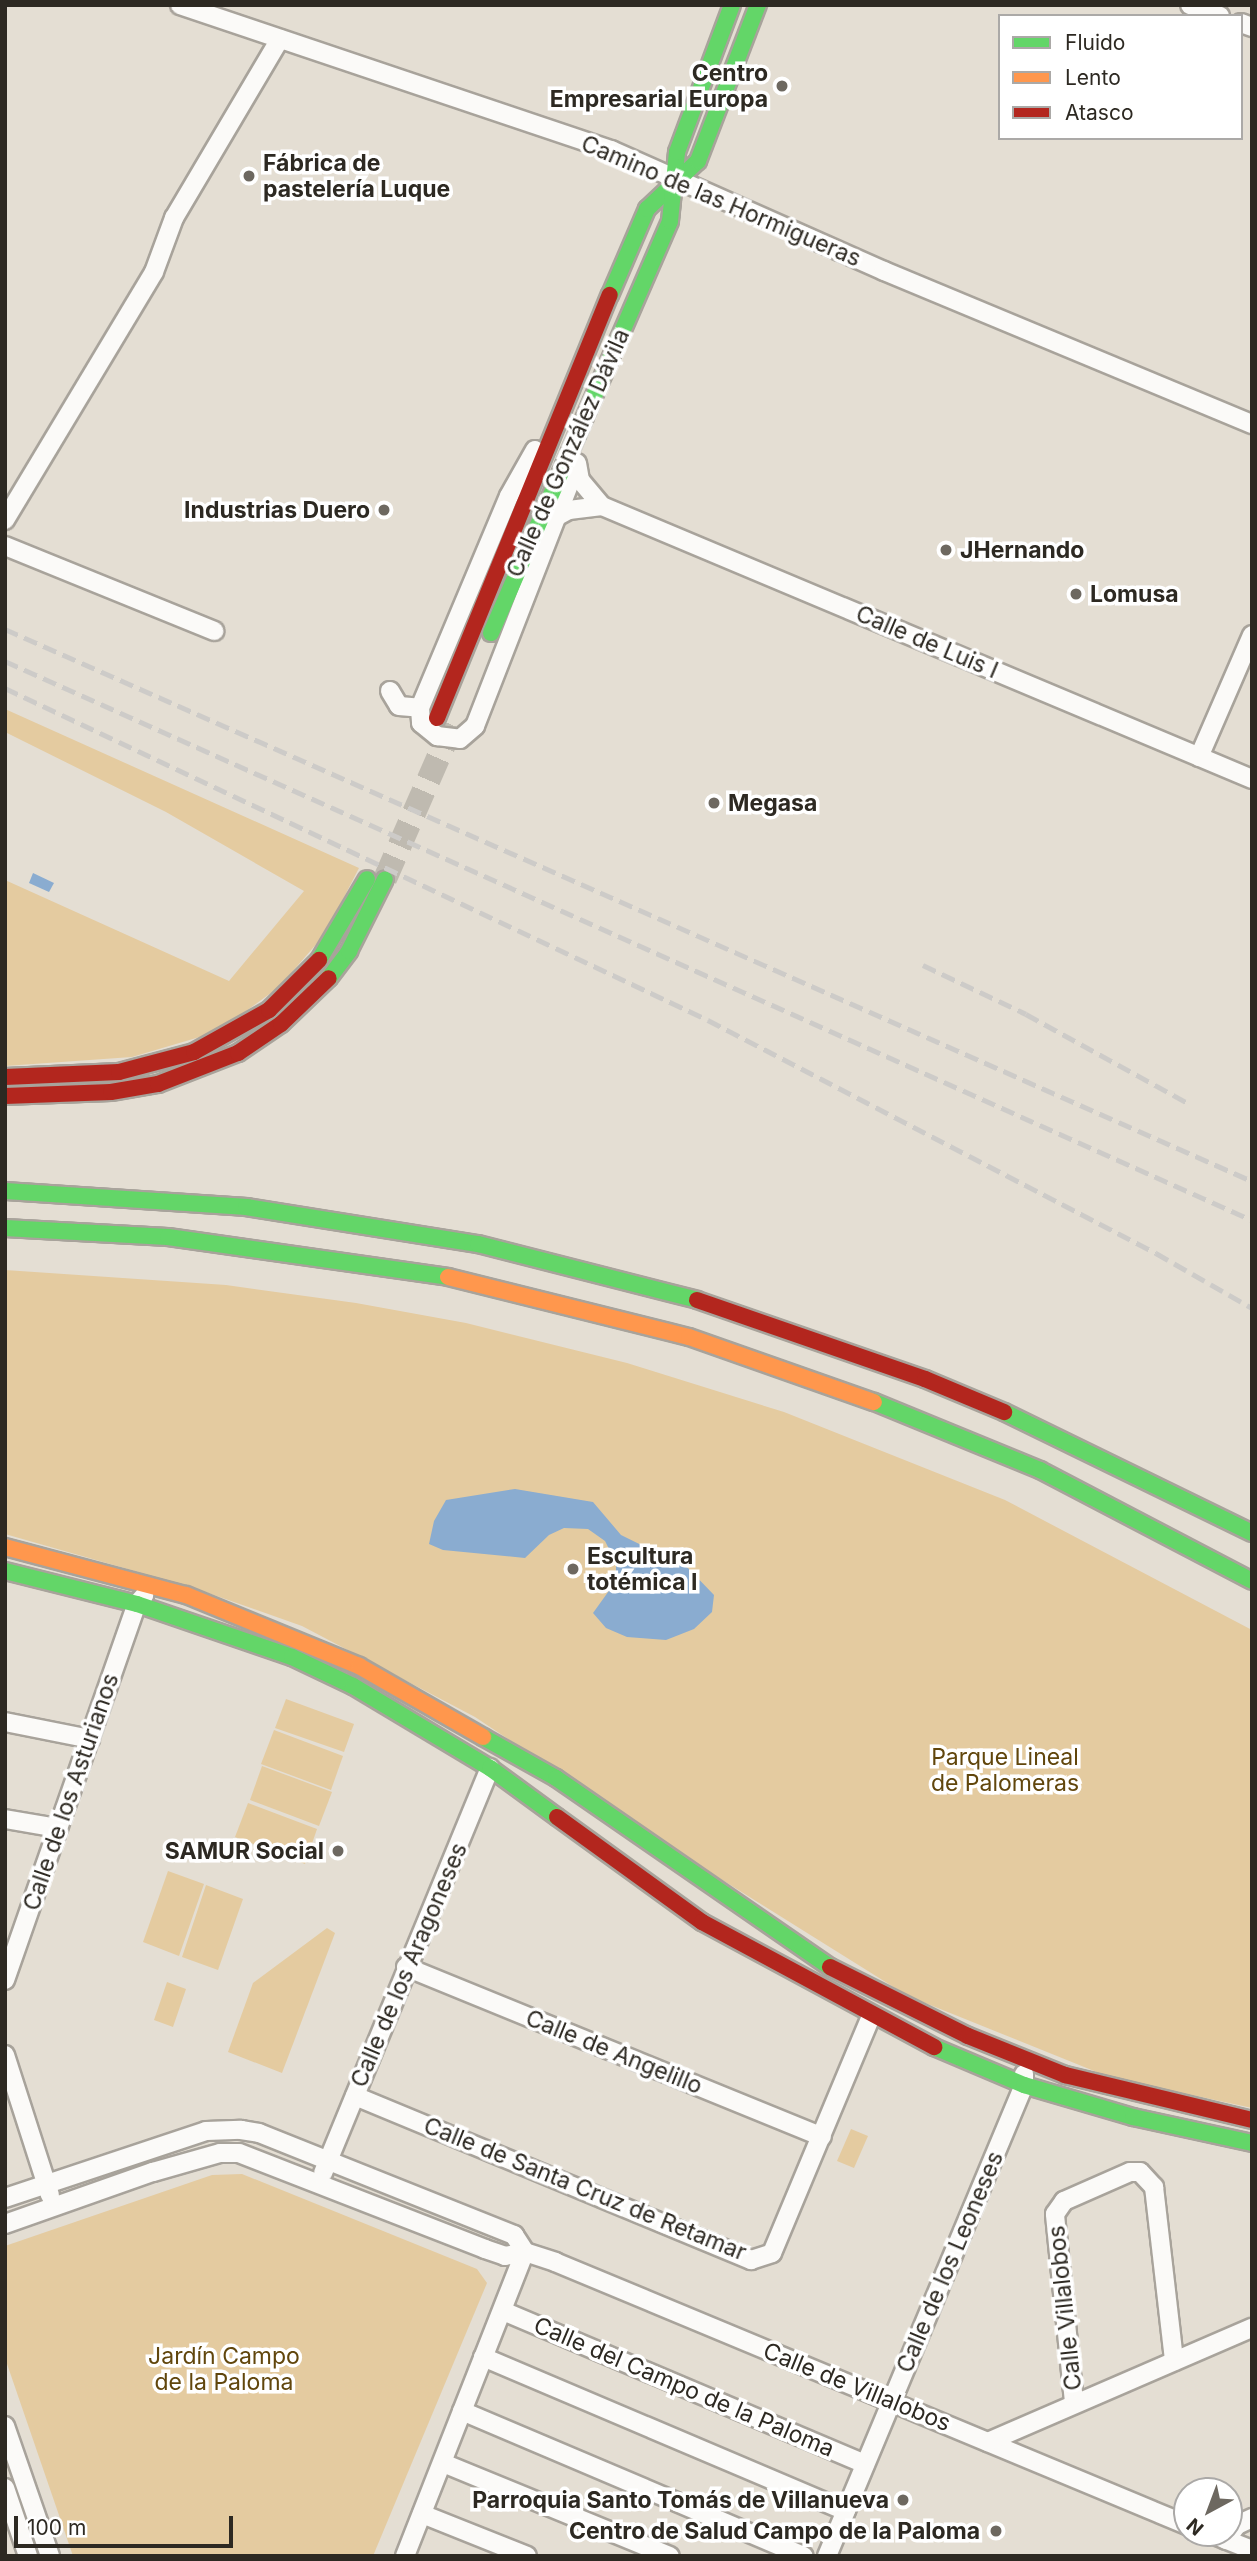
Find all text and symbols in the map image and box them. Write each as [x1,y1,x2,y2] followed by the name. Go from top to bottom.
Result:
[998,14,1243,140] legend
[1065,30,1125,55] text: Fluido
[550,59,768,113] place label: Centro Empresarial Europa
[1065,65,1121,90] text: Lento
[774,78,790,94] marker: Centro Empresarial Europa
[1065,100,1134,125] text: Atasco
[577,130,865,272] street label: Camino de las Hormigueras
[263,149,450,203] place label: Fábrica de pastelería Luque
[241,168,257,184] marker: Fábrica de pastelería Luque
[501,325,635,581] street label: Calle de González Dávila
[184,496,370,524] place label: Industrias Duero
[376,502,392,518] marker: Industrias Duero
[960,536,1084,564] place label: JHernando
[938,542,954,558] marker: JHernando
[1090,580,1179,608] place label: Lomusa
[1068,586,1084,602] marker: Lomusa
[852,600,1002,684] street label: Calle de Luis I
[728,789,817,817] place label: Megasa
[706,795,722,811] marker: Megasa
[587,1542,697,1596] place label: Escultura totémica I
[565,1561,581,1577] marker: Escultura totémica I
[17,1670,125,1914] street label: Calle de los Asturianos
[931,1743,1079,1797] park label: Parque Lineal de Palomeras
[165,1837,324,1865] place label: SAMUR Social
[345,1839,473,2091] street label: Calle de los Aragoneses
[330,1843,346,1859] marker: SAMUR Social
[522,2004,706,2100] street label: Calle de Angelillo
[420,2112,750,2266] street label: Calle de Santa Cruz de Retamar
[891,2147,1009,2377] street label: Calle de los Leoneses
[1043,2224,1087,2392] street label: Calle Villalobos
[530,2311,838,2463] street label: Calle del Campo de la Paloma
[759,2337,955,2437] street label: Calle de Villalobos
[148,2342,300,2396] park label: Jardín Campo de la Paloma
[1173,2477,1243,2547] north arrow
[472,2486,889,2514] place label: Parroquia Santo Tomás de Villanueva
[895,2492,911,2508] marker: Parroquia Santo Tomás de Villanueva
[18,2502,236,2546] scale bar
[1182,2513,1208,2540] text: N
[27,2515,86,2540] text: 100 m
[569,2517,980,2545] place label: Centro de Salud Campo de la Paloma
[986,2521,1006,2541] marker: Centro de Salud Campo de la Paloma

